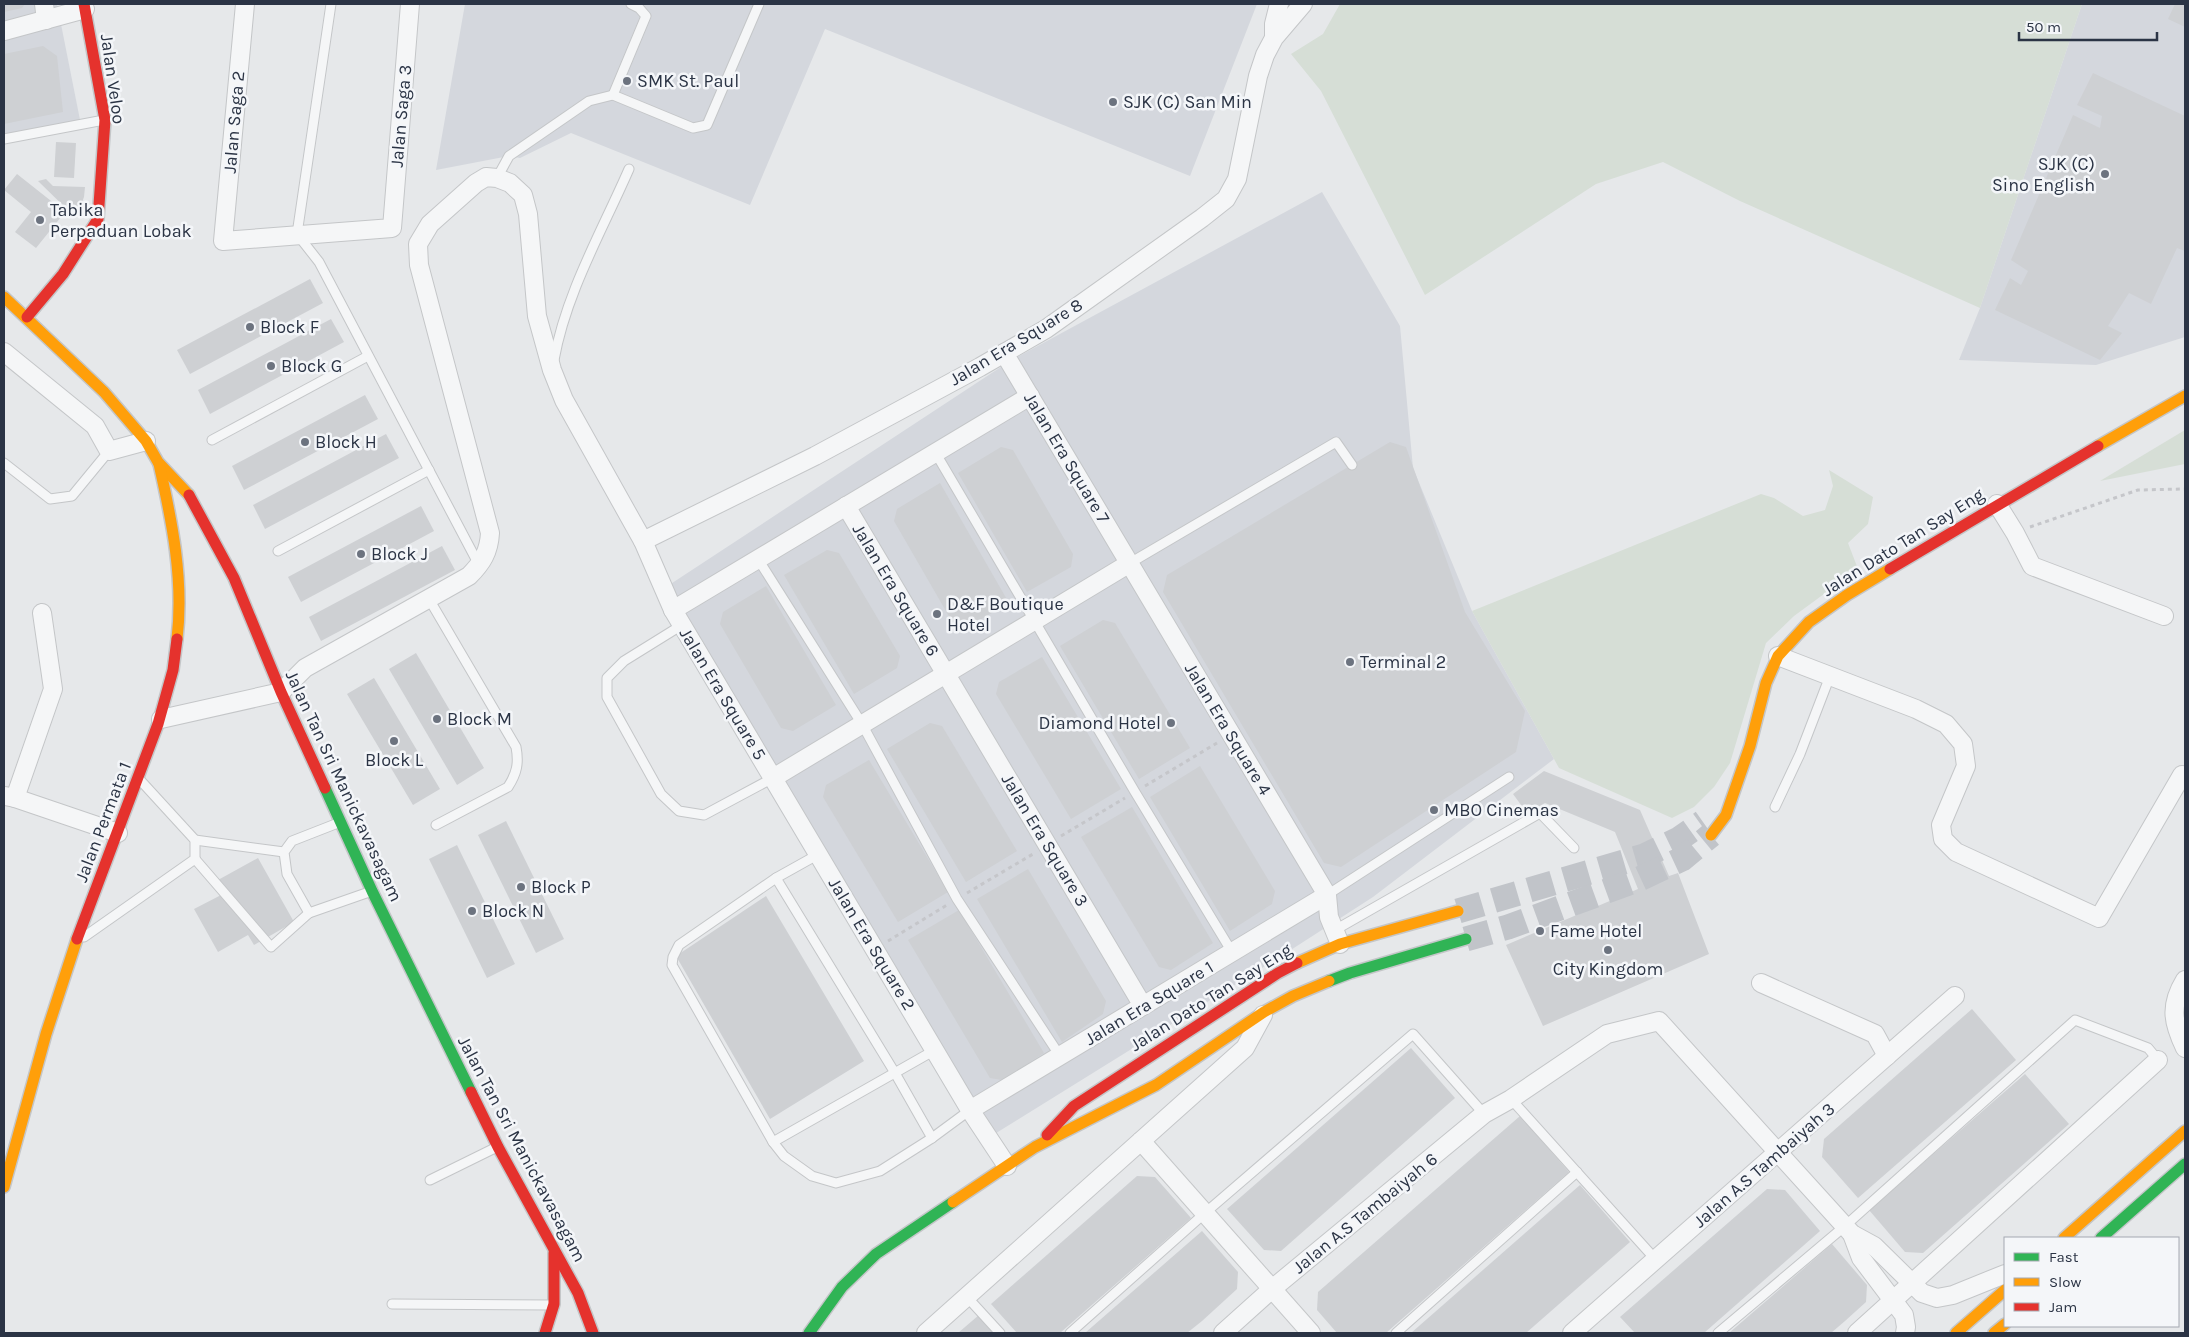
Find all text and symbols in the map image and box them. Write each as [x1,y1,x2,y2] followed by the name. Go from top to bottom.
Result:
[2019,10,2156,42] scale bar
[2026,18,2061,36] text: 50 m
[96,33,130,125] street label: Jalan Veloo
[386,64,416,168] street label: Jalan Saga 3
[219,70,249,174] street label: Jalan Saga 2
[637,70,739,92] place label: SMK St. Paul
[621,75,633,87] marker: SMK St. Paul
[1123,91,1252,113] place label: SJK (C) San Min
[1107,96,1119,108] marker: SJK (C) San Min
[1992,153,2095,196] place label: SJK (C) Sino English
[2099,168,2111,180] marker: SJK (C) Sino English
[50,199,192,242] place label: Tabika Perpaduan Lobak
[34,214,46,226] marker: Tabika Perpaduan Lobak
[945,294,1087,390] street label: Jalan Era Square 8
[260,316,319,338] place label: Block F
[244,321,256,333] marker: Block F
[281,355,342,377] place label: Block G
[265,360,277,372] marker: Block G
[1019,389,1115,528] street label: Jalan Era Square 7
[315,431,377,453] place label: Block H
[299,436,311,448] marker: Block H
[1818,483,1988,601] street label: Jalan Dato Tan Say Eng
[848,520,944,660] street label: Jalan Era Square 6
[371,543,428,565] place label: Block J
[355,548,367,560] marker: Block J
[947,593,1064,636] place label: D&F Boutique Hotel
[931,608,943,620] marker: D&F Boutique Hotel
[675,624,771,764] street label: Jalan Era Square 5
[1360,651,1446,673] place label: Terminal 2
[1344,656,1356,668] marker: Terminal 2
[1180,659,1276,799] street label: Jalan Era Square 4
[281,667,407,905] street label: Jalan Tan Sri Manickavasagam
[447,708,512,730] place label: Block M
[1038,712,1161,734] place label: Diamond Hotel
[431,713,443,725] marker: Block M
[1165,717,1177,729] marker: Diamond Hotel
[388,735,400,747] marker: Block L
[365,749,424,771] place label: Block L
[70,759,136,885] street label: Jalan Permata 1
[997,770,1093,910] street label: Jalan Era Square 3
[1444,799,1559,821] place label: MBO Cinemas
[1428,804,1440,816] marker: MBO Cinemas
[824,874,920,1014] street label: Jalan Era Square 2
[531,876,591,898] place label: Block P
[515,881,527,893] marker: Block P
[482,900,544,922] place label: Block N
[466,905,478,917] marker: Block N
[1550,920,1642,942] place label: Fame Hotel
[1534,925,1546,937] marker: Fame Hotel
[1126,938,1296,1056] street label: Jalan Dato Tan Say Eng
[1602,944,1614,956] marker: City Kingdom
[1081,956,1217,1050] street label: Jalan Era Square 1
[1553,958,1663,980] place label: City Kingdom
[453,1032,591,1266] street label: Jalan Tan Sri Manickavasagam
[1689,1098,1839,1232] street label: Jalan A.S Tambaiyah 3
[1288,1148,1442,1278] street label: Jalan A.S Tambaiyah 6
[2004,1237,2179,1327] legend
[2049,1248,2079,1266] text: Fast
[2049,1273,2081,1291] text: Slow
[2049,1298,2077,1316] text: Jam

